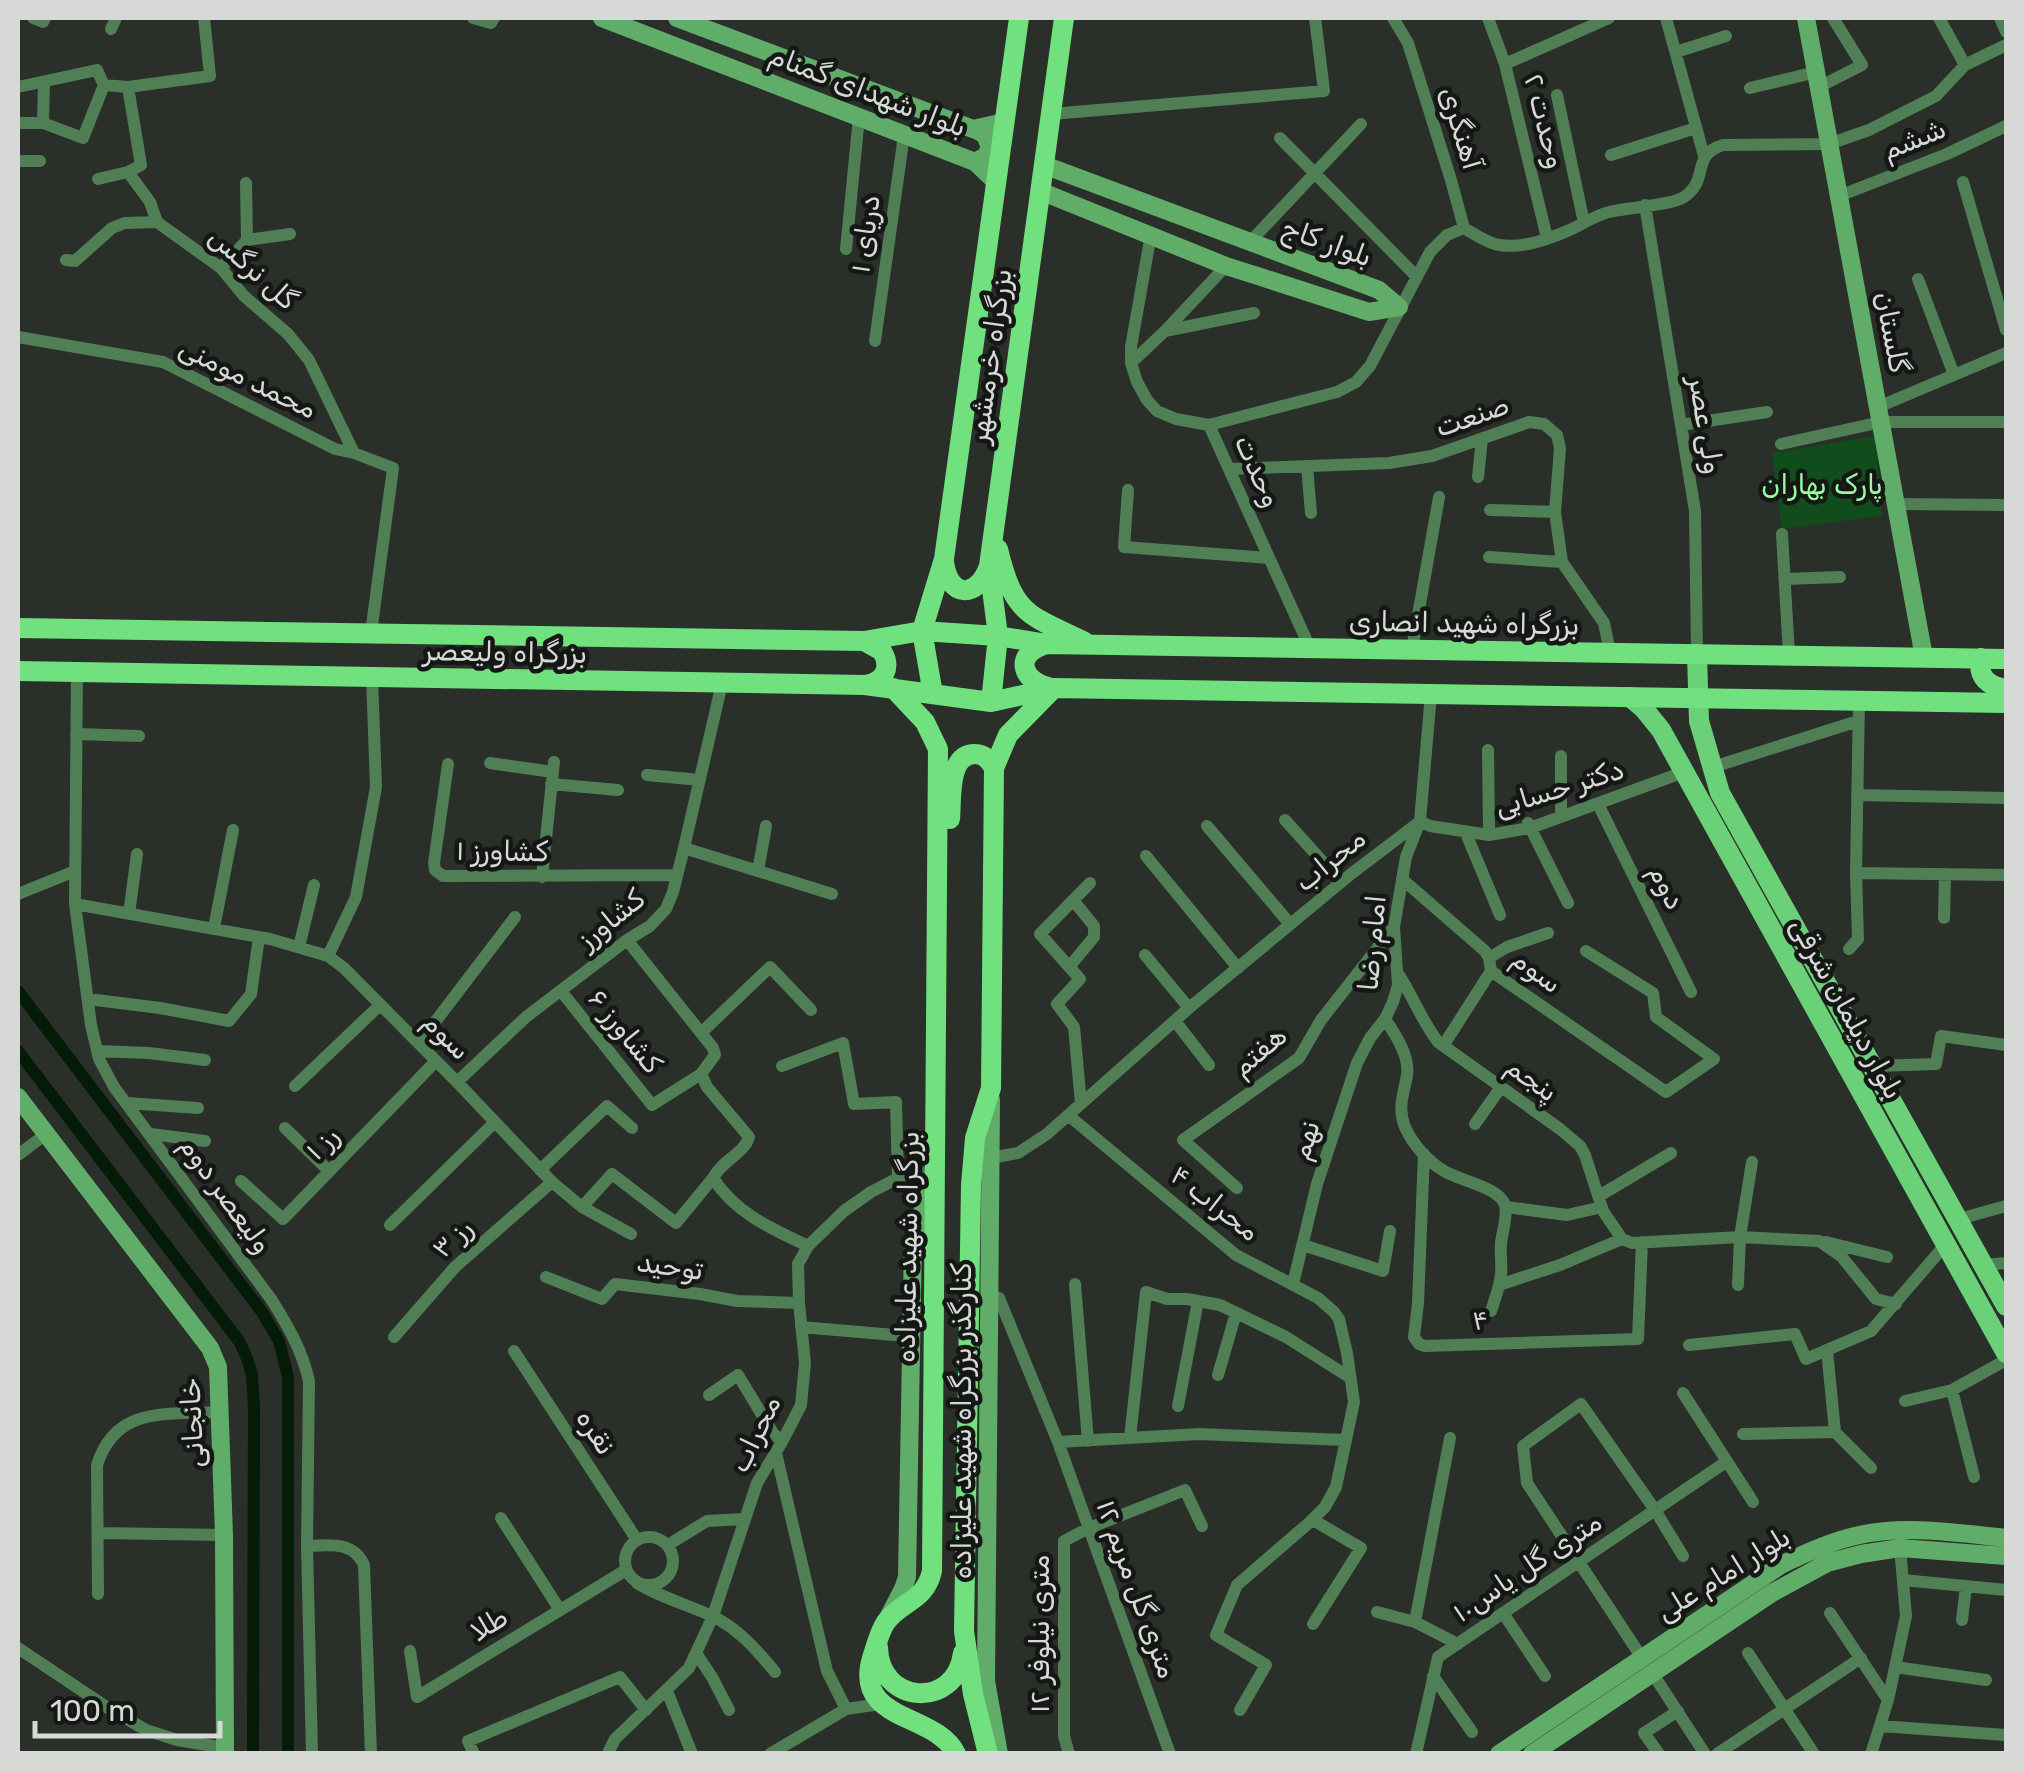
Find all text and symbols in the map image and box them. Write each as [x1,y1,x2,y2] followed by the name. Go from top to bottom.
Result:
[764,38,971,146] street label: بلوار شهدای گمنام
[1517,70,1573,172] street label: وحدت ۲
[1433,83,1489,173] street label: آهنگری
[1877,111,1951,168] street label: ششم
[843,193,887,275] street label: دریای ۱
[1277,211,1376,276] street label: بلوار کاج
[202,220,304,316] street label: گل نرگس
[961,266,1019,447] street label: بزرگراه خرمشهر
[1868,289,1916,376] street label: گلستان
[174,330,322,426] street label: محمد مومنی
[1682,372,1730,476] street label: ولی عصر
[1431,388,1513,444] street label: صنعت
[1227,430,1289,512] street label: وحدت
[1761,468,1883,503] park label: پارک بهاران
[1348,604,1580,642] street label: بزرگراه شهید انصاری
[421,634,587,670] street label: بزرگراه ولیعصر
[1490,753,1628,823] street label: دکتر حسابی
[1288,822,1372,898] street label: محراب
[456,834,549,868] street label: کشاورز ۱
[1640,859,1692,916] street label: دوم
[569,882,652,957] street label: کشاورز
[1351,894,1395,992] street label: امام رضا
[1783,911,1911,1105] street label: بلوار دیلمان شرقی
[1504,942,1568,1002] street label: سوم
[581,982,669,1080] street label: کشاورز ۶
[415,1005,478,1068] street label: سوم
[1225,1019,1294,1085] street label: هفتم
[1499,1050,1564,1110] street label: پنجم
[1283,1116,1329,1164] street label: نهم
[298,1119,346,1167] street label: رز ۱
[171,1130,279,1261] street label: ولیعصر دوم
[888,1131,926,1363] street label: بزرگراه شهید علیزاده
[1164,1158,1266,1248] street label: محراب ۴
[425,1211,479,1265] street label: رز ۳
[634,1245,706,1287] street label: توحید
[945,1262,978,1579] street label: کنارگذر بزرگراه شهید علیزاده
[1472,1303,1488,1337] street label: ۴
[173,1377,211,1469] street label: خانجانی
[722,1390,788,1478] street label: محراب
[569,1403,623,1461] street label: نقره
[1088,1495,1185,1683] street label: ۱۲ متری گل مریم
[1446,1505,1608,1629] street label: ۱۰متری گل یاس
[1650,1520,1797,1630] street label: بلوار امام علی
[1023,1555,1056,1713] street label: ۱۲ متری نیلوفر
[464,1600,514,1648] street label: طلا
[35,1676,220,1738] scale bar
[50,1693,135,1729] text: 100 m

